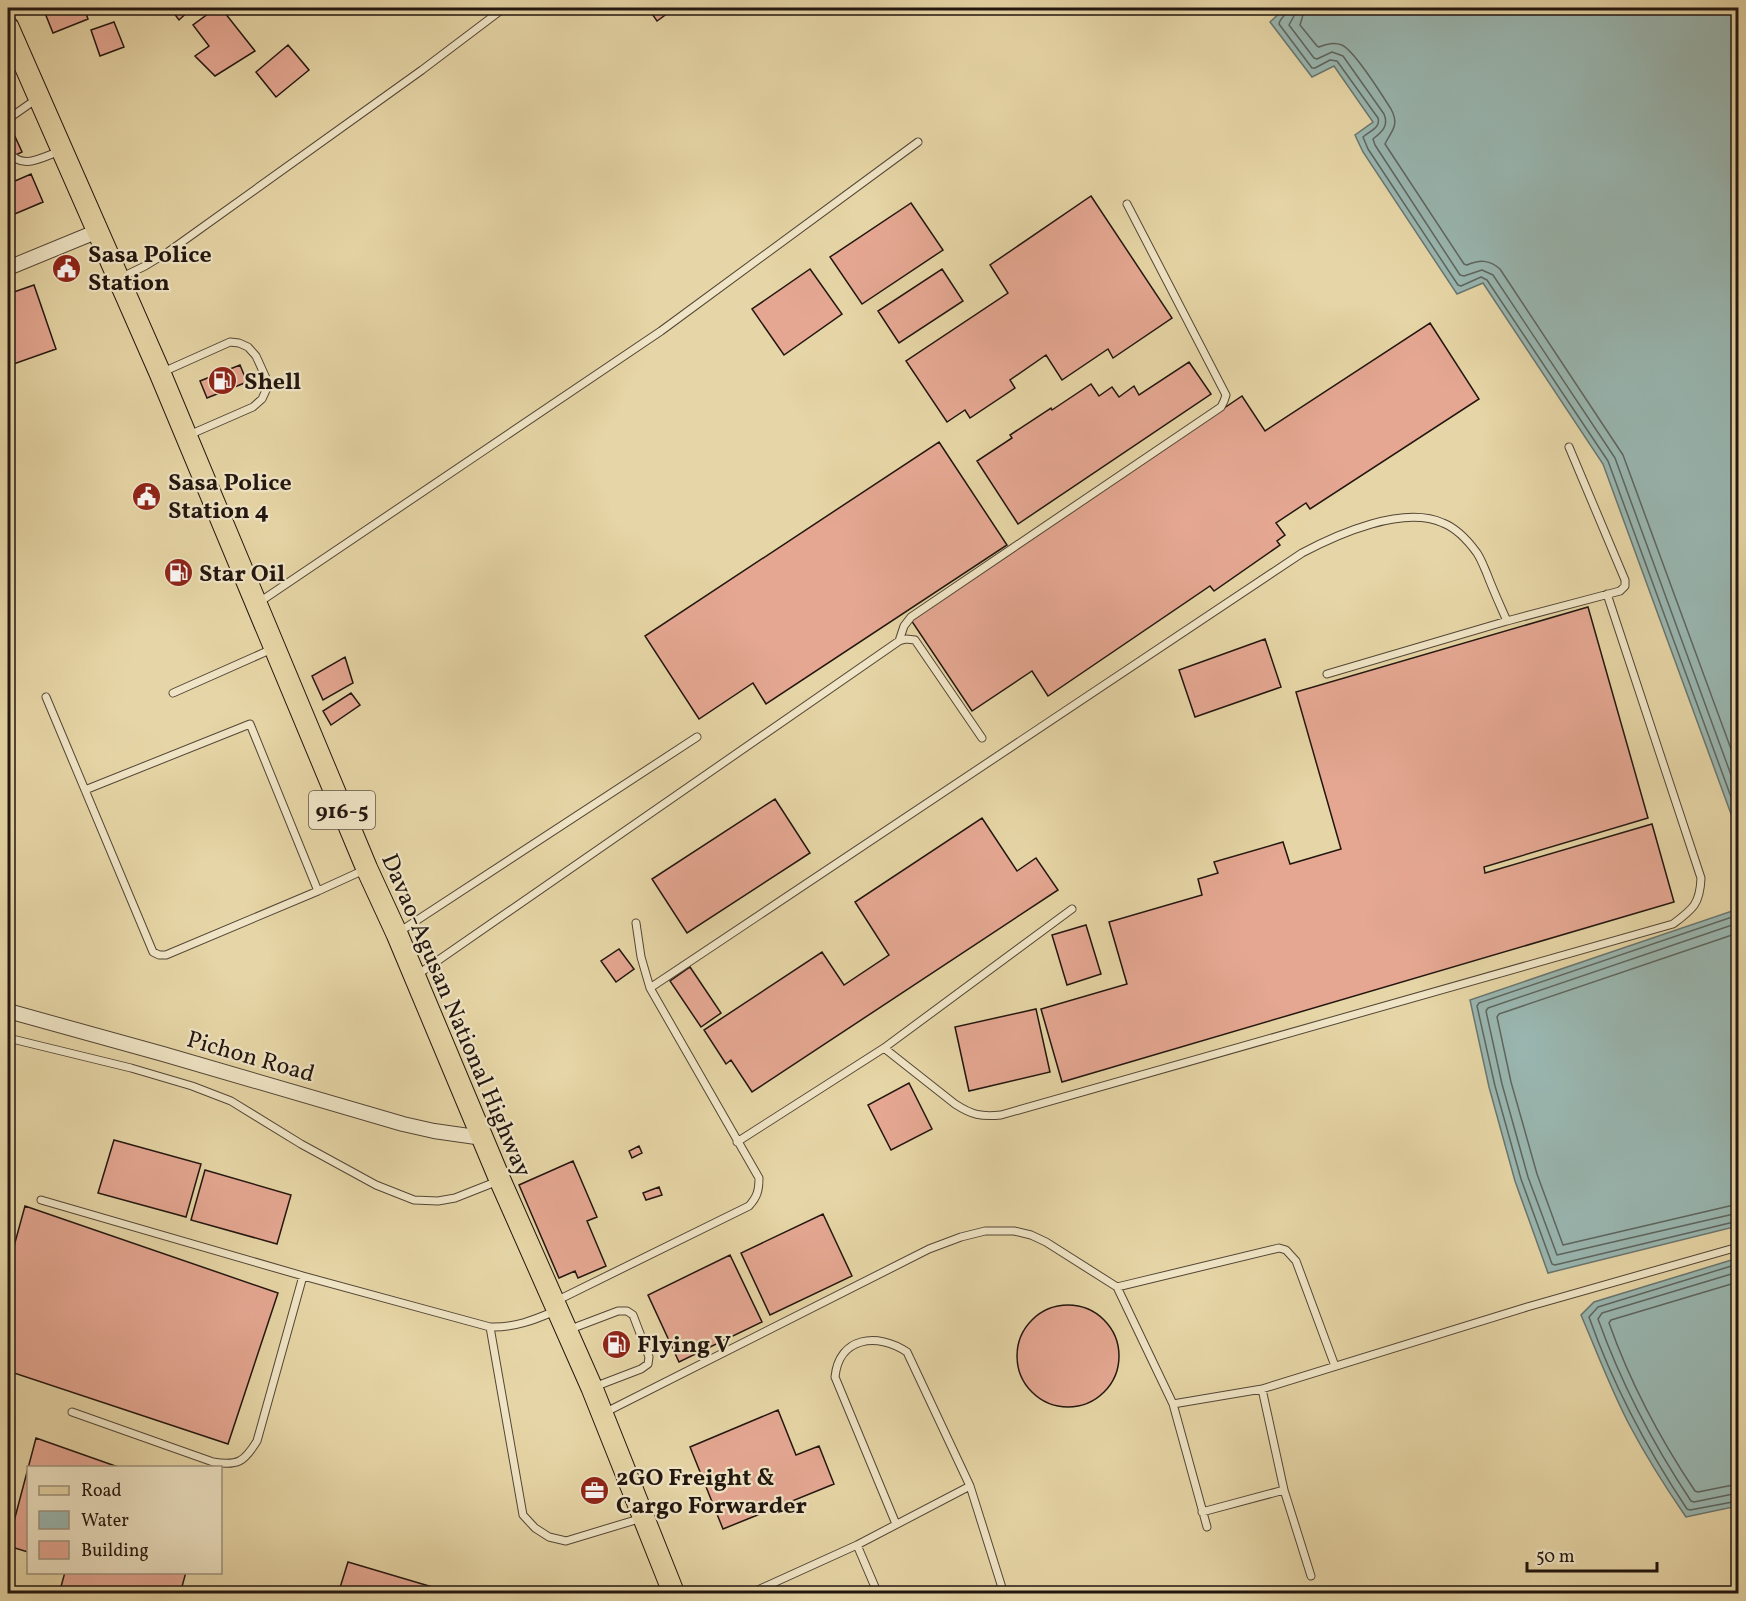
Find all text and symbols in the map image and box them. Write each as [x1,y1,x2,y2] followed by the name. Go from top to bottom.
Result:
[88,239,212,301] place label: Sasa Police Station
[51,252,83,284] public building icon: Sasa Police Station
[207,365,239,397] fuel station icon: Shell
[244,366,301,400] place label: Shell
[168,467,292,529] place label: Sasa Police Station 4
[131,480,163,512] public building icon: Sasa Police Station 4
[162,557,194,589] fuel station icon: Star Oil
[199,558,285,592] place label: Star Oil
[309,791,375,829] road number: 916-5
[371,849,539,1183] street label: Davao-Agusan National Highway
[182,1023,318,1092] street label: Pichon Road
[600,1328,632,1360] fuel station icon: Flying V
[637,1329,731,1363] place label: Flying V
[616,1462,807,1524] place label: 2GO Freight & Cargo Forwarder
[27,1466,222,1574] legend
[579,1475,611,1507] office icon: 2GO Freight & Cargo Forwarder
[81,1479,122,1504] text: Road
[81,1509,129,1534] text: Water
[1527,1535,1658,1573] scale bar
[81,1539,149,1564] text: Building
[1536,1545,1575,1570] text: 50 m

